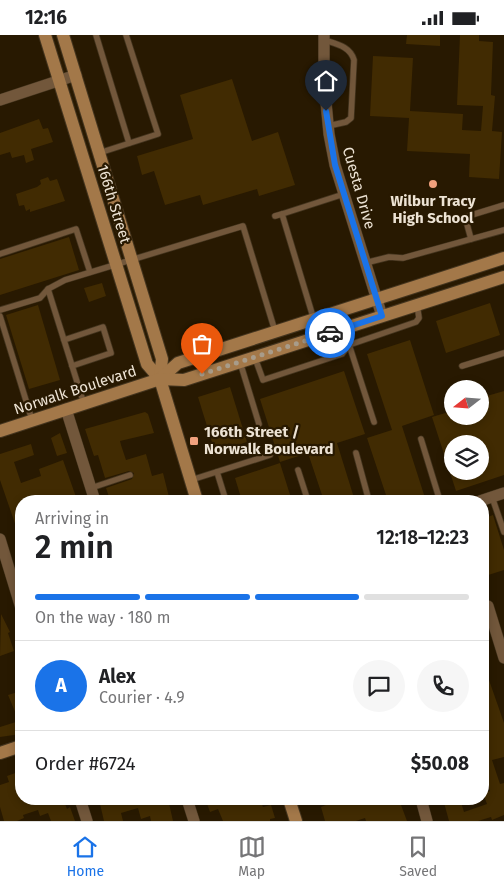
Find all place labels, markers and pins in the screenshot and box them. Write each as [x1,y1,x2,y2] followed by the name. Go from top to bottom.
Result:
[305,60,347,111] pin
[427,178,439,190] marker: Wilbur Tracy High School
[391,192,476,227] place label: Wilbur Tracy High School
[181,323,223,374] pin
[204,423,333,458] place label: 166th Street / Norwalk Boulevard
[188,435,200,447] marker: 166th Street / Norwalk Boulevard

